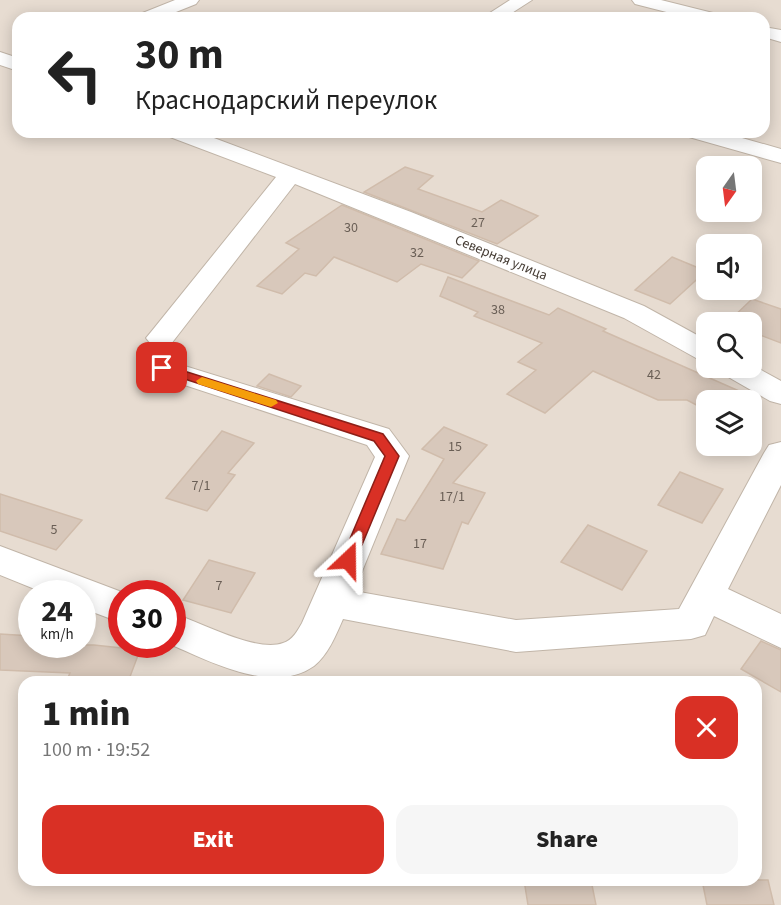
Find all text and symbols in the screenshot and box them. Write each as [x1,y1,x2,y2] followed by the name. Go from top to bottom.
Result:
[135,25,224,85] text: 30 m
[36,36,114,114] icon: left
[135,81,437,120] text: Краснодарский переулок
[696,156,762,222] north arrow
[696,156,762,456] map controls
[471,213,485,233] house number: 27
[344,218,358,238] house number: 30
[452,230,550,286] street label: Северная улица
[696,234,762,300] button: sound
[410,243,424,263] house number: 32
[491,300,505,320] house number: 38
[696,312,762,378] button: search
[136,342,187,393] pin
[145,351,178,384] icon: arrive
[647,365,661,385] house number: 42
[696,390,762,456] button: layers
[448,437,462,457] house number: 15
[192,476,210,496] house number: 7/1
[439,487,465,507] house number: 17/1
[51,520,58,540] house number: 5
[316,528,380,592] position arrow
[413,534,427,554] house number: 17
[216,576,223,596] house number: 7
[108,580,186,658] speed limit sign: 30
[41,590,73,633] text: 24
[40,624,74,645] text: km/h
[42,688,130,739] text: 1 min
[675,696,738,759] button: close
[42,736,150,764] text: 100 m · 19:52
[42,805,384,874] button: Exit
[396,805,738,874] button: Share

